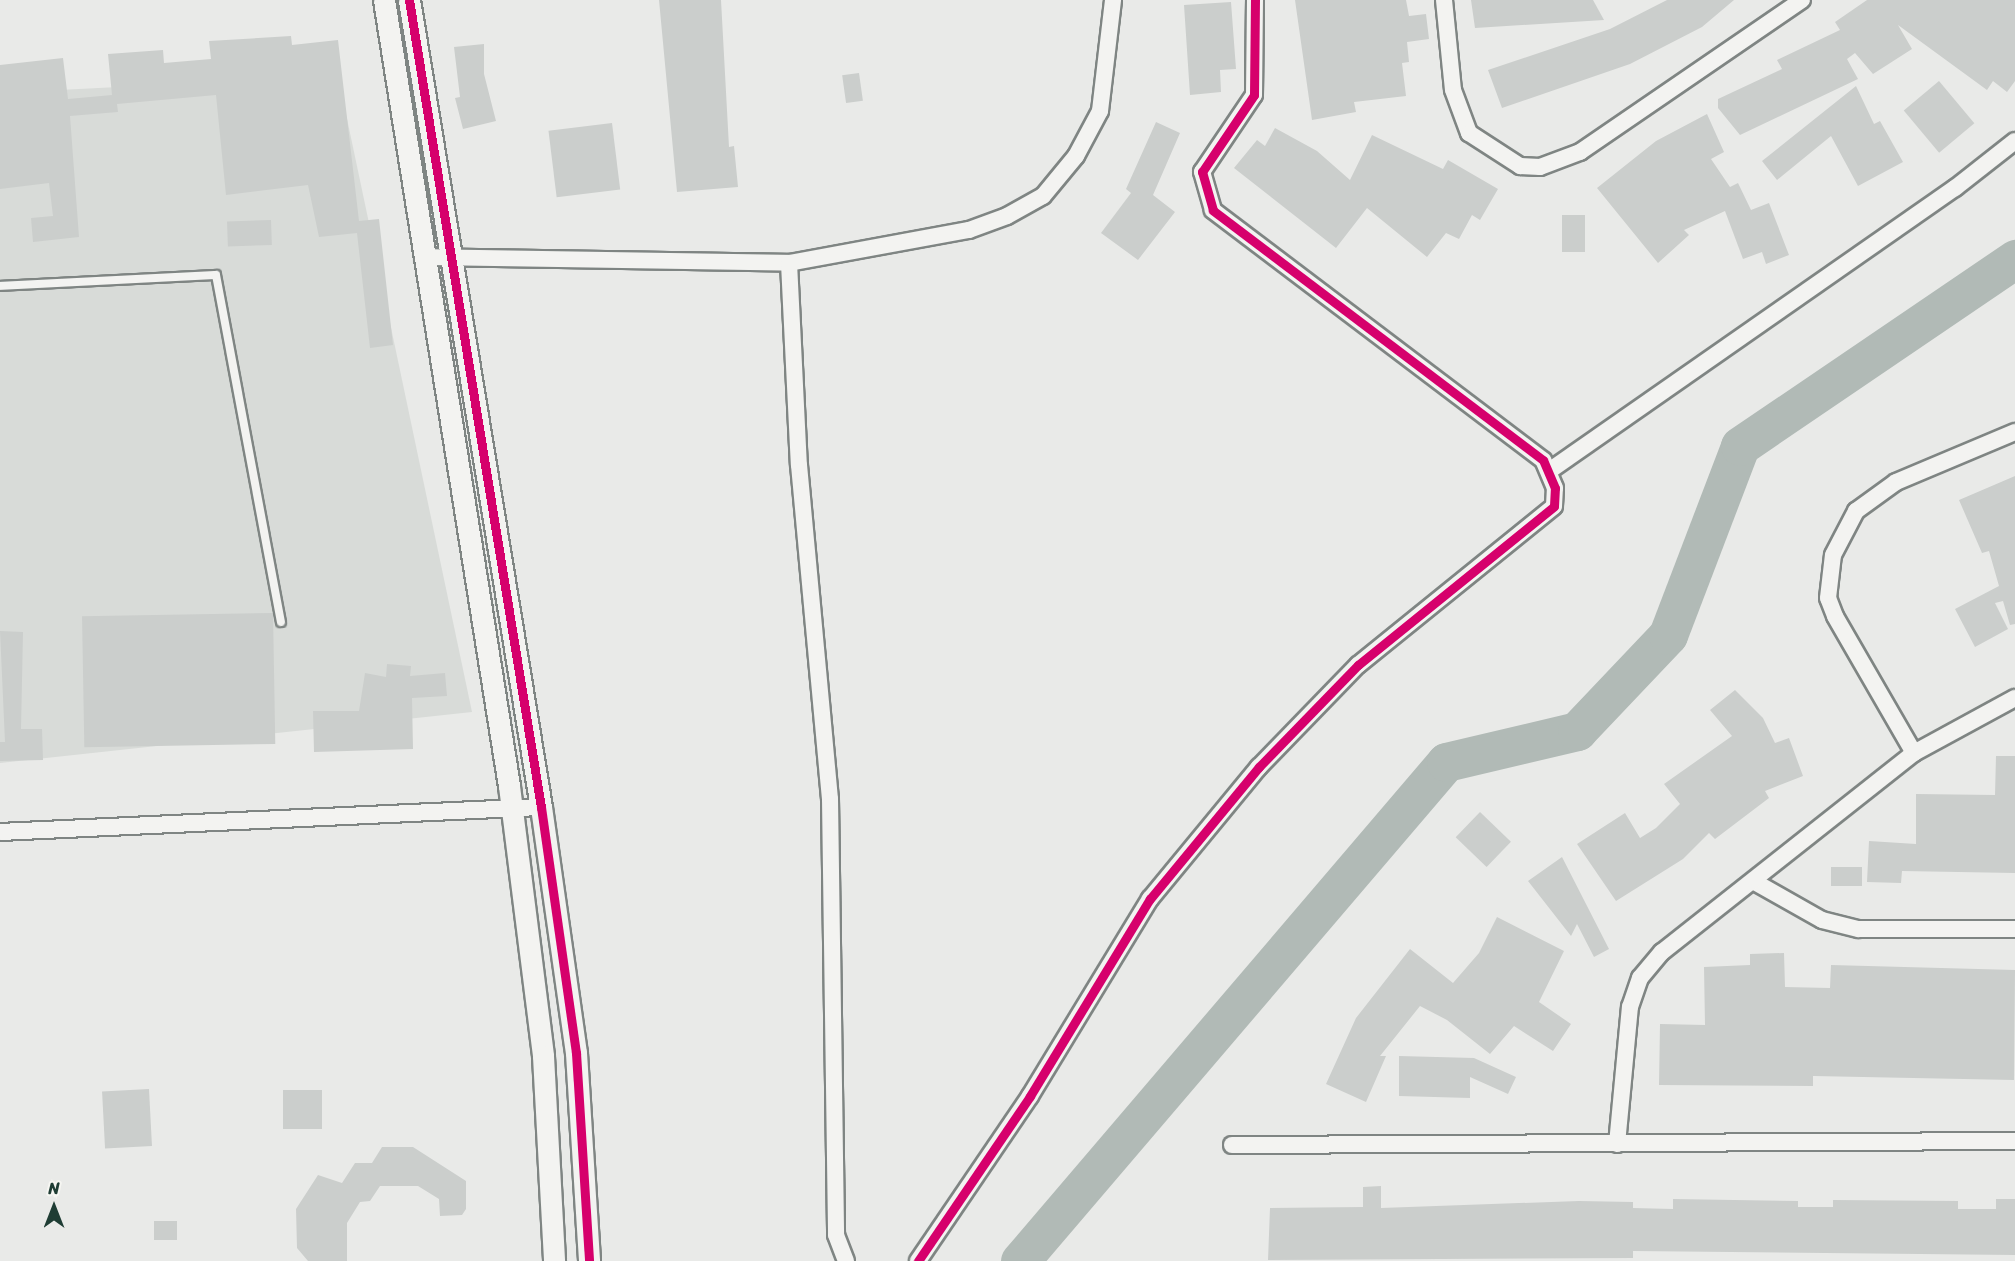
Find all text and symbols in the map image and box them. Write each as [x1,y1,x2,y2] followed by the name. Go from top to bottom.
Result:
[48,1174,60,1203] text: N
[24,1177,84,1237] north arrow

